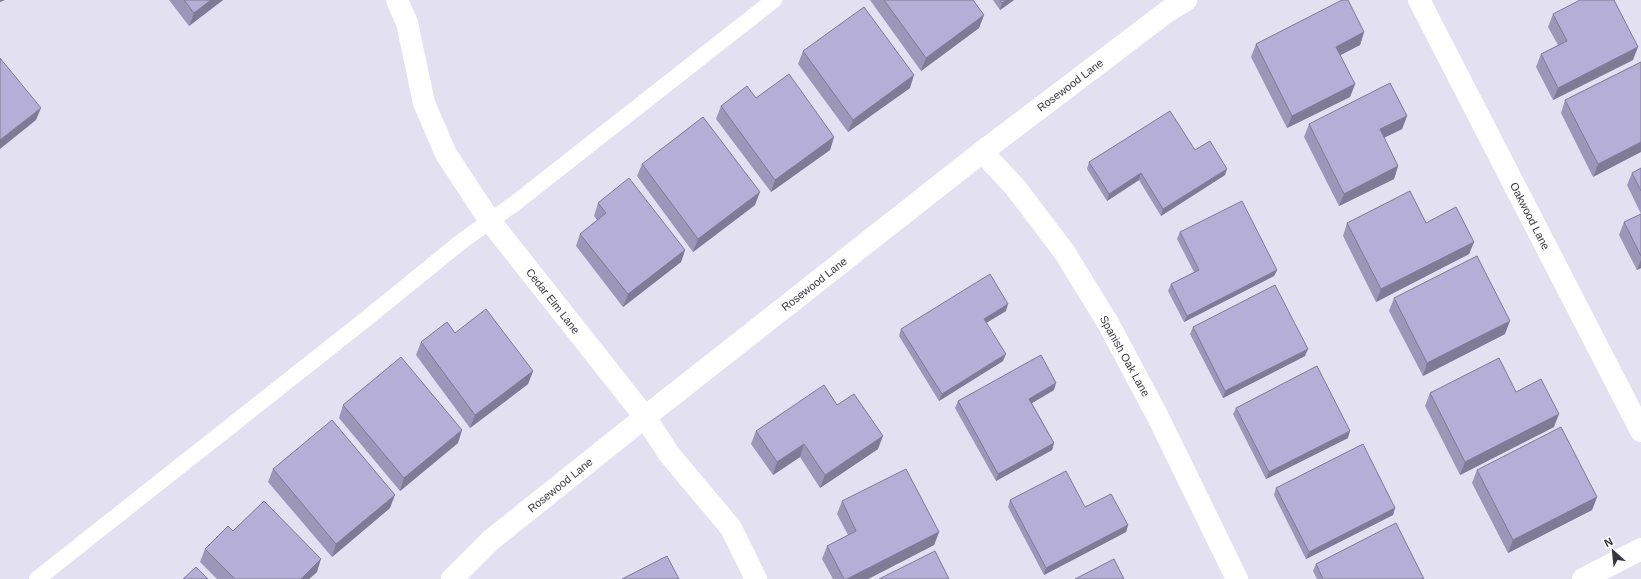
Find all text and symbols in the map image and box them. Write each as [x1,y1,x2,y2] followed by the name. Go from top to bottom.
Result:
[1035,56,1105,114] street label: Rosewood Lane
[1508,180,1552,252] street label: Oakwood Lane
[779,255,849,313] street label: Rosewood Lane
[524,266,582,336] street label: Cedar Elm Lane
[1098,314,1152,398] street label: Spanish Oak Lane
[525,455,595,515] street label: Rosewood Lane
[1593,531,1633,571] north arrow
[1602,535,1615,549] text: N

